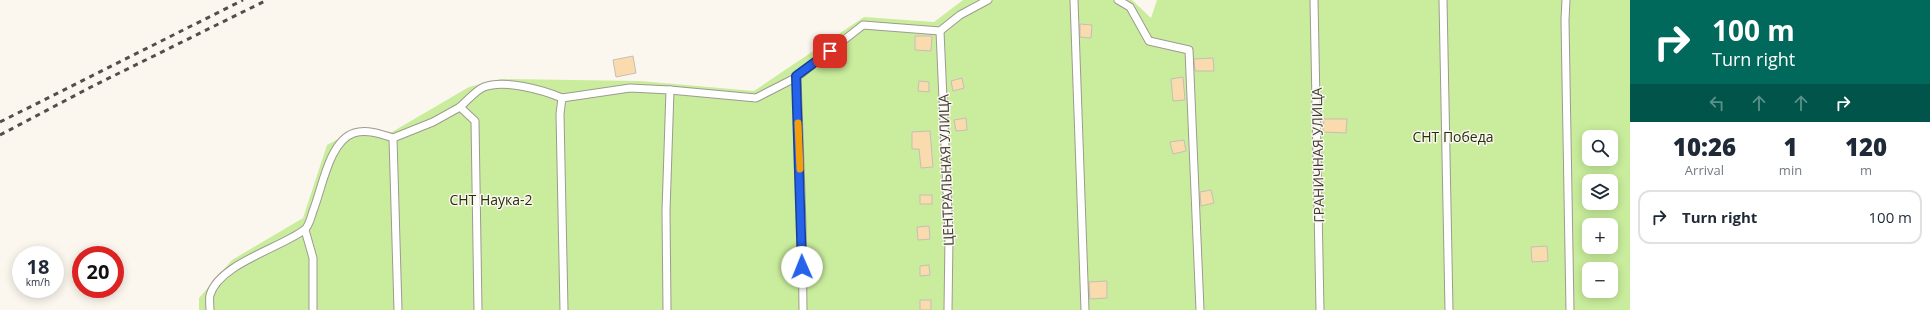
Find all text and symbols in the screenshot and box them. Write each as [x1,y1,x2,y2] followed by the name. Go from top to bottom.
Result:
[1712,11,1795,49] text: 100 m
[1646,16,1698,68] icon: right
[813,34,847,68] pin
[819,40,841,62] icon: arrive
[1712,47,1795,71] text: Turn right
[1307,87,1328,223] street label: ГРАНИЧНАЯ УЛИЦА
[1706,92,1728,114] icon: left
[1748,92,1770,114] icon: ahead
[1790,92,1812,114] icon: ahead
[1832,92,1854,114] icon: right
[933,94,958,246] street label: ЦЕНТРАЛЬНАЯ УЛИЦА
[1412,127,1494,146] park label: СНТ Победа
[1582,130,1618,298] map controls
[1582,130,1618,166] button: search
[1673,130,1736,163] text: 10:26
[1783,130,1798,163] text: 1
[1845,130,1887,163] text: 120
[1685,161,1724,179] text: Arrival
[1779,161,1802,179] text: min
[1860,161,1872,179] text: m
[1582,174,1618,210] button: layers
[449,190,533,209] park label: СНТ Наука-2
[1648,206,1670,228] icon: right
[1682,207,1757,227] text: Turn right
[1868,207,1912,227] text: 100 m
[1582,218,1618,254] button: +
[72,246,124,298] speed limit sign: 20
[781,246,823,288] position arrow
[27,253,49,280] text: 18
[1582,262,1618,298] button: −
[26,275,50,289] text: km/h

